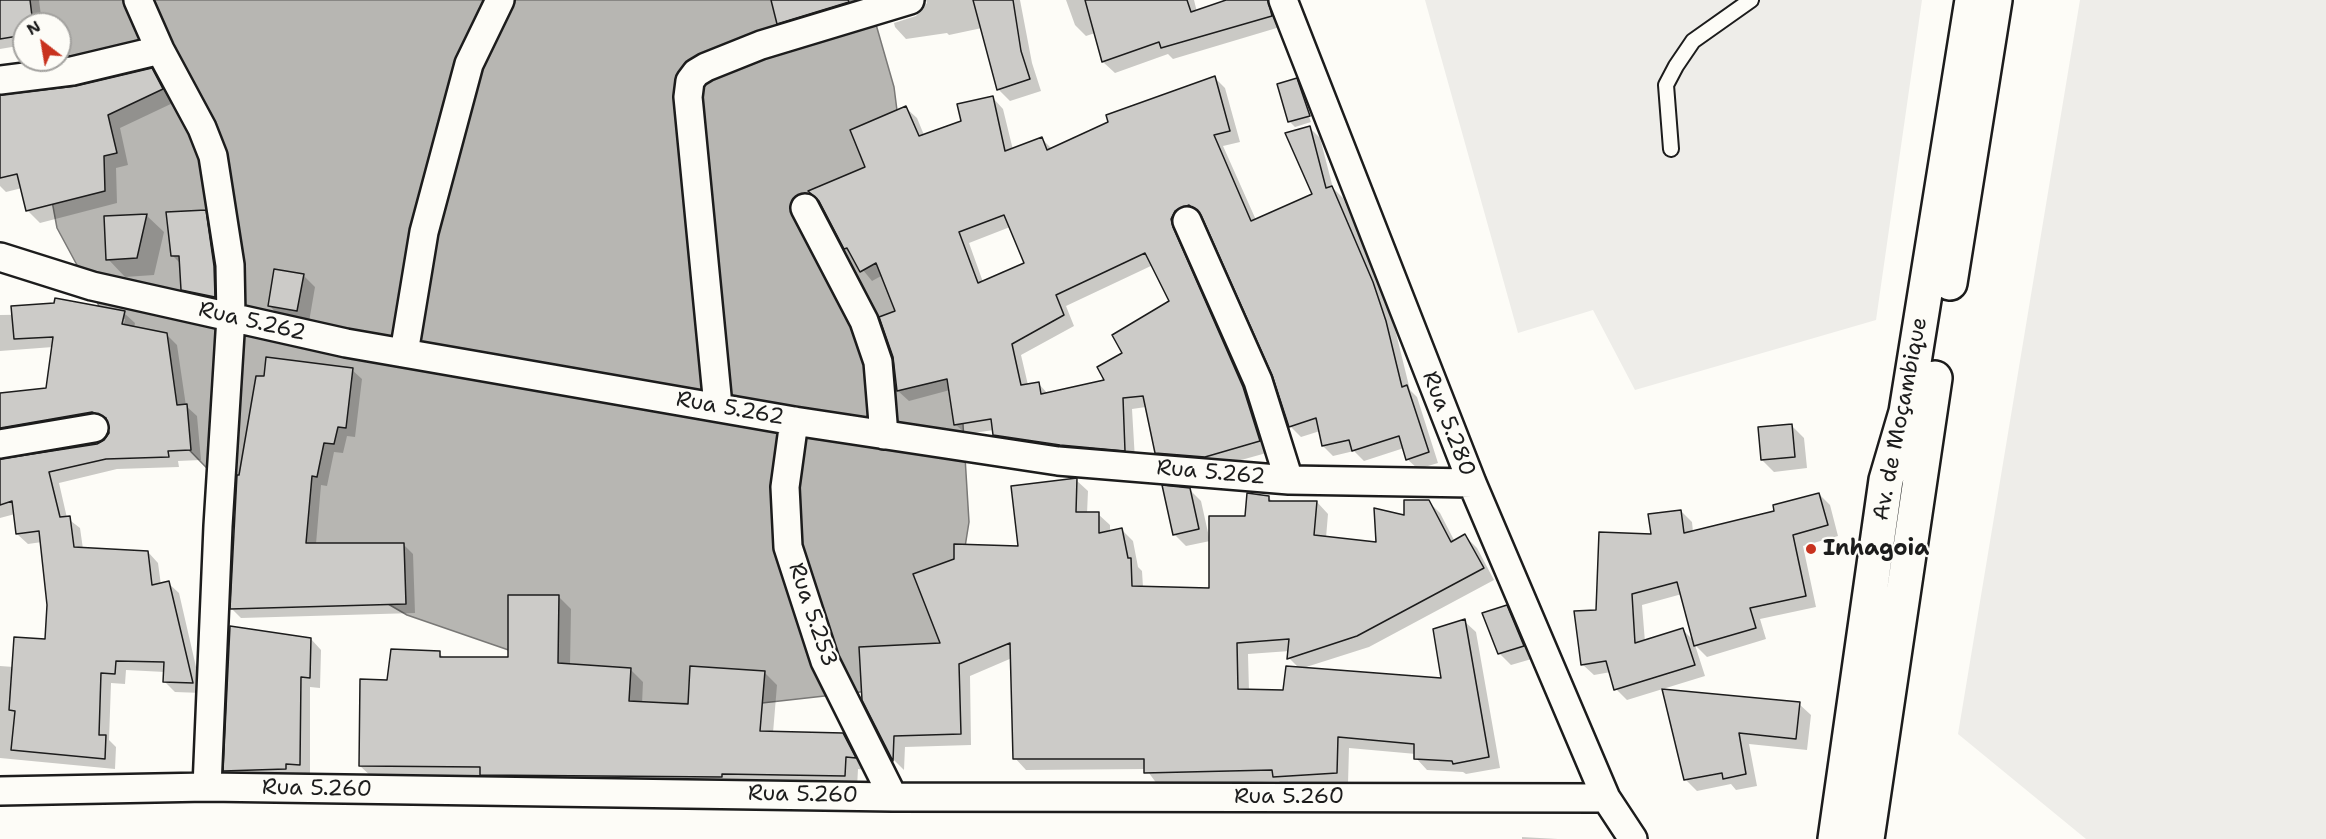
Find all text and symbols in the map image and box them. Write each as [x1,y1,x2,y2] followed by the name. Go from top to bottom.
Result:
[12,12,72,72] north arrow
[23,16,44,40] text: N
[196,297,308,347] street label: Rua 5.262
[1868,315,1934,523] street label: Av. de Moçambique
[1416,368,1480,480] street label: Rua 5.280
[674,387,786,431] street label: Rua 5.262
[1155,455,1267,491] street label: Rua 5.262
[1823,536,1929,562] place label: Inhagoia
[1804,542,1818,556] marker: Inhagoia
[782,560,842,670] street label: Rua 5.253
[262,775,372,803] street label: Rua 5.260
[748,781,858,809] street label: Rua 5.260
[1234,784,1344,810] street label: Rua 5.260

